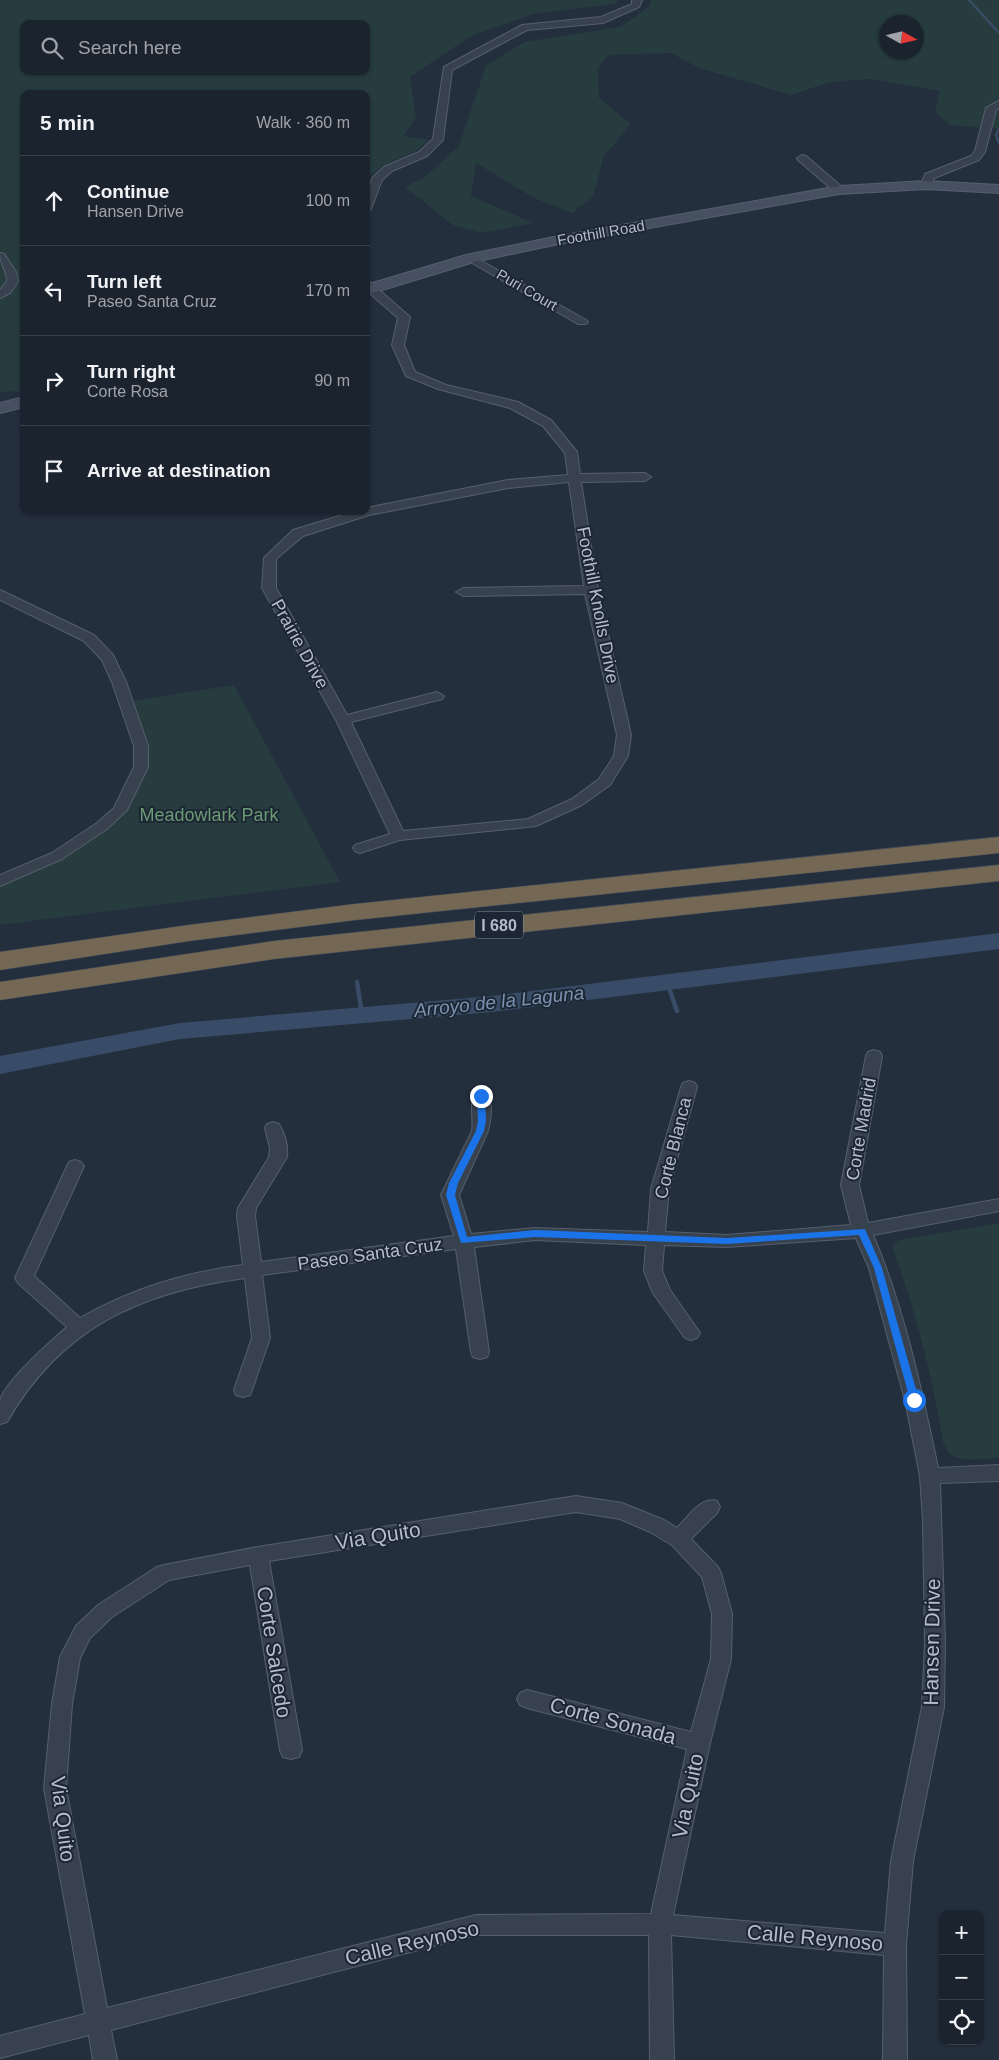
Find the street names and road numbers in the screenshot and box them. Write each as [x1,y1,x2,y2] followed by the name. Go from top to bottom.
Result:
[556,216,646,249] street label: Foothill Road
[494,265,561,314] street label: Puri Court
[573,525,623,685] street label: Foothill Knolls Drive
[267,596,333,692] street label: Prairie Drive
[475,912,523,938] road number: I 680
[842,1076,880,1182] street label: Corte Madrid
[651,1094,696,1201] street label: Corte Blanca
[296,1234,444,1274] street label: Paseo Santa Cruz
[334,1517,422,1554] street label: Via Quito
[919,1578,944,1706] street label: Hansen Drive
[253,1584,296,1719] street label: Corte Salcedo
[548,1693,679,1748] street label: Corte Sonada
[667,1751,708,1840] street label: Via Quito
[47,1775,80,1863] street label: Via Quito
[343,1916,481,1969] street label: Calle Reynoso
[746,1920,884,1955] street label: Calle Reynoso

